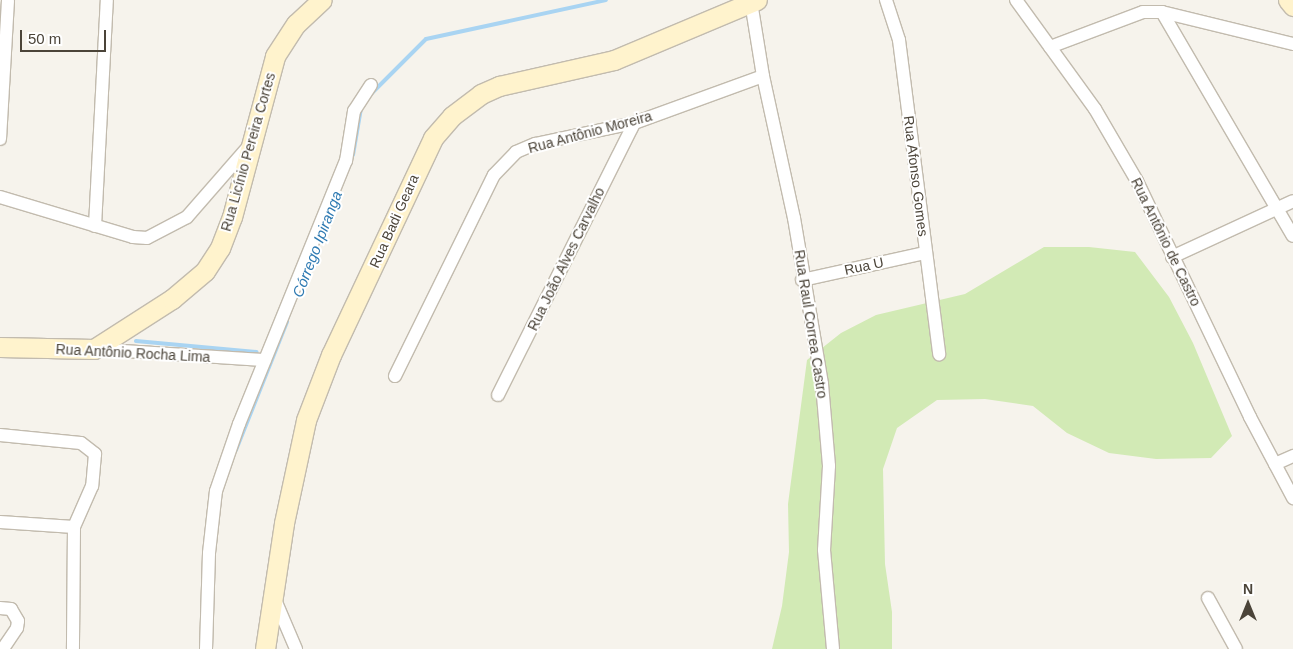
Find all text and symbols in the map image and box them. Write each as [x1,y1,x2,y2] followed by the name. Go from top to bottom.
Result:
[22,20,109,52] scale bar
[28,30,61,47] text: 50 m
[217,71,279,233] street label: Rua Licínio Pereira Cortes
[526,107,654,157] street label: Rua Antônio Moreira
[900,114,932,238] street label: Rua Afonso Gomes
[366,172,422,270] street label: Rua Badi Geara
[1127,175,1205,309] street label: Rua Antônio de Castro
[524,184,608,334] street label: Rua João Alves Carvalho
[288,188,346,300] water label: Córrego Ipiranga
[791,249,831,399] street label: Rua Raul Correa Castro
[843,254,885,278] street label: Rua U
[55,341,211,365] street label: Rua Antônio Rocha Lima
[1223,579,1273,629] north arrow
[1243,581,1253,597] text: N

